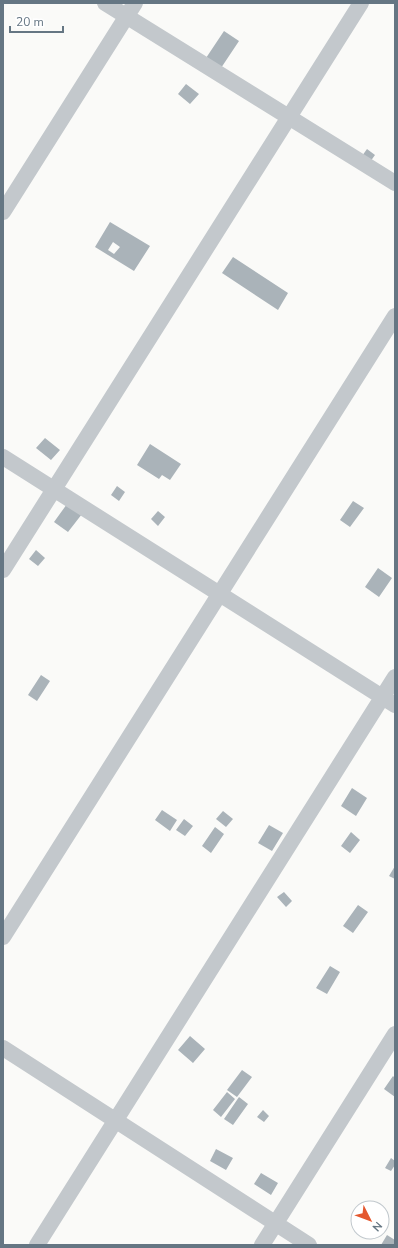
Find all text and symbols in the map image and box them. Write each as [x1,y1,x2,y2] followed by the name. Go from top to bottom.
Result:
[10,8,63,34] scale bar
[16,14,44,30] text: 20 m
[350,1200,390,1240] north arrow
[369,1218,385,1234] text: N

